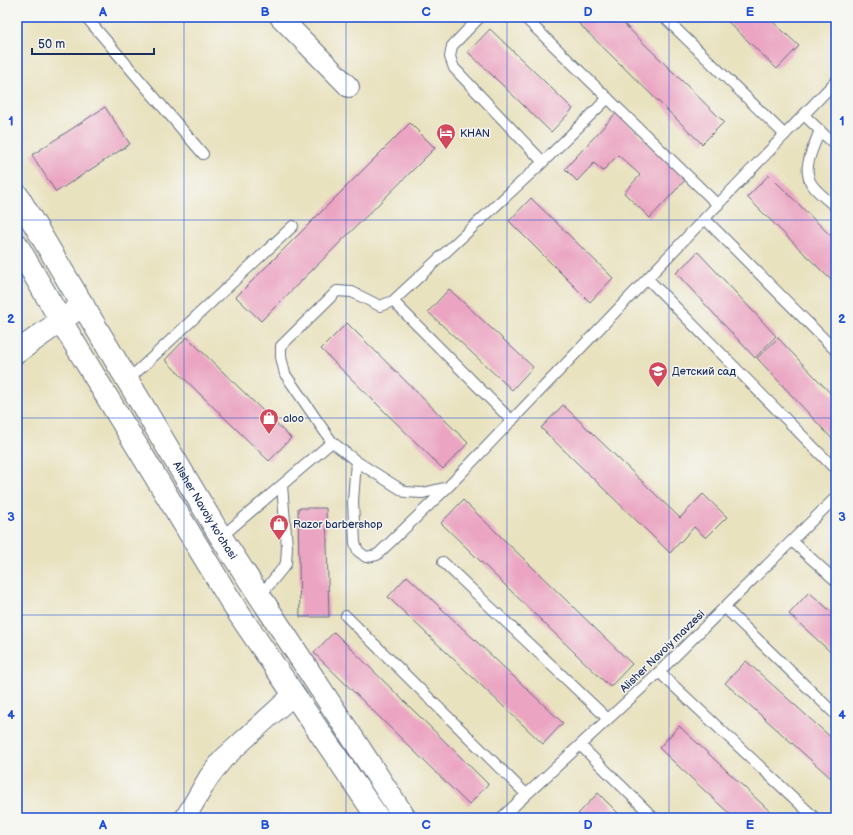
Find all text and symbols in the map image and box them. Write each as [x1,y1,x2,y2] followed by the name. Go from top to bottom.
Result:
[98,4,107,20] text: A
[260,4,270,20] text: B
[421,4,431,20] text: C
[583,4,593,20] text: D
[746,4,755,20] text: E
[32,30,154,56] scale bar
[38,37,65,52] text: 50 m
[8,113,14,129] text: 1
[839,113,845,129] text: 1
[435,122,457,150] hotel icon: KHAN
[460,127,490,140] place label: KHAN
[7,311,15,327] text: 2
[838,311,846,327] text: 2
[647,360,669,388] school or university icon: Детский сад
[672,365,736,378] place label: Детский сад
[258,407,280,435] shop icon: aloo
[283,412,304,425] place label: aloo
[170,459,240,562] street label: Alisher Navoiy ko'chasi
[7,509,15,525] text: 3
[838,509,846,525] text: 3
[268,513,290,541] shop icon: Razor barbershop
[293,518,383,531] place label: Razor barbershop
[617,608,707,695] street label: Alisher Navoiy mavzesi
[7,707,15,723] text: 4
[838,707,846,723] text: 4
[98,817,107,833] text: A
[260,817,270,833] text: B
[421,817,431,833] text: C
[583,817,593,833] text: D
[746,817,755,833] text: E

